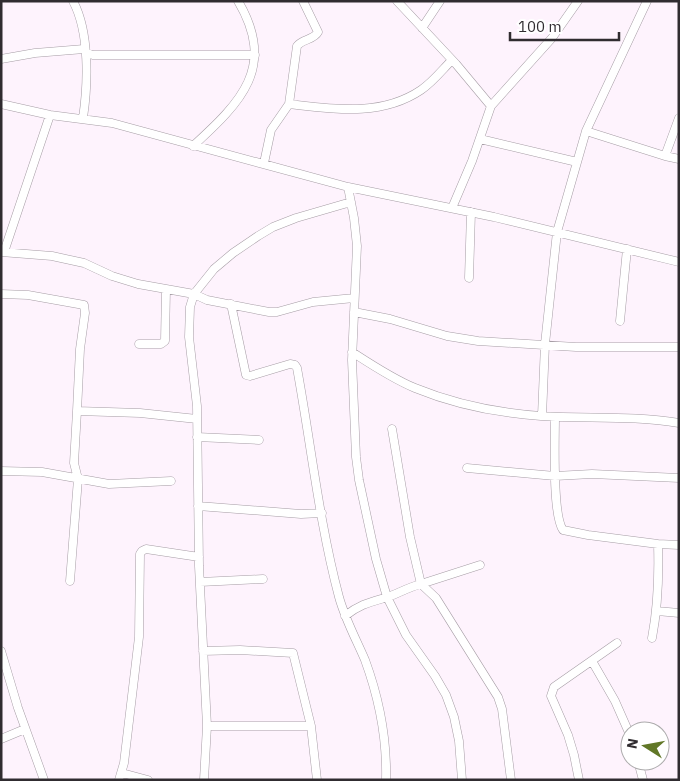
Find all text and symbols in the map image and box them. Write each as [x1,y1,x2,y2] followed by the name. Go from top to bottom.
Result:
[510,10,619,42] scale bar
[518,17,562,36] text: 100 m
[620,721,670,771] north arrow
[622,737,642,750] text: N

